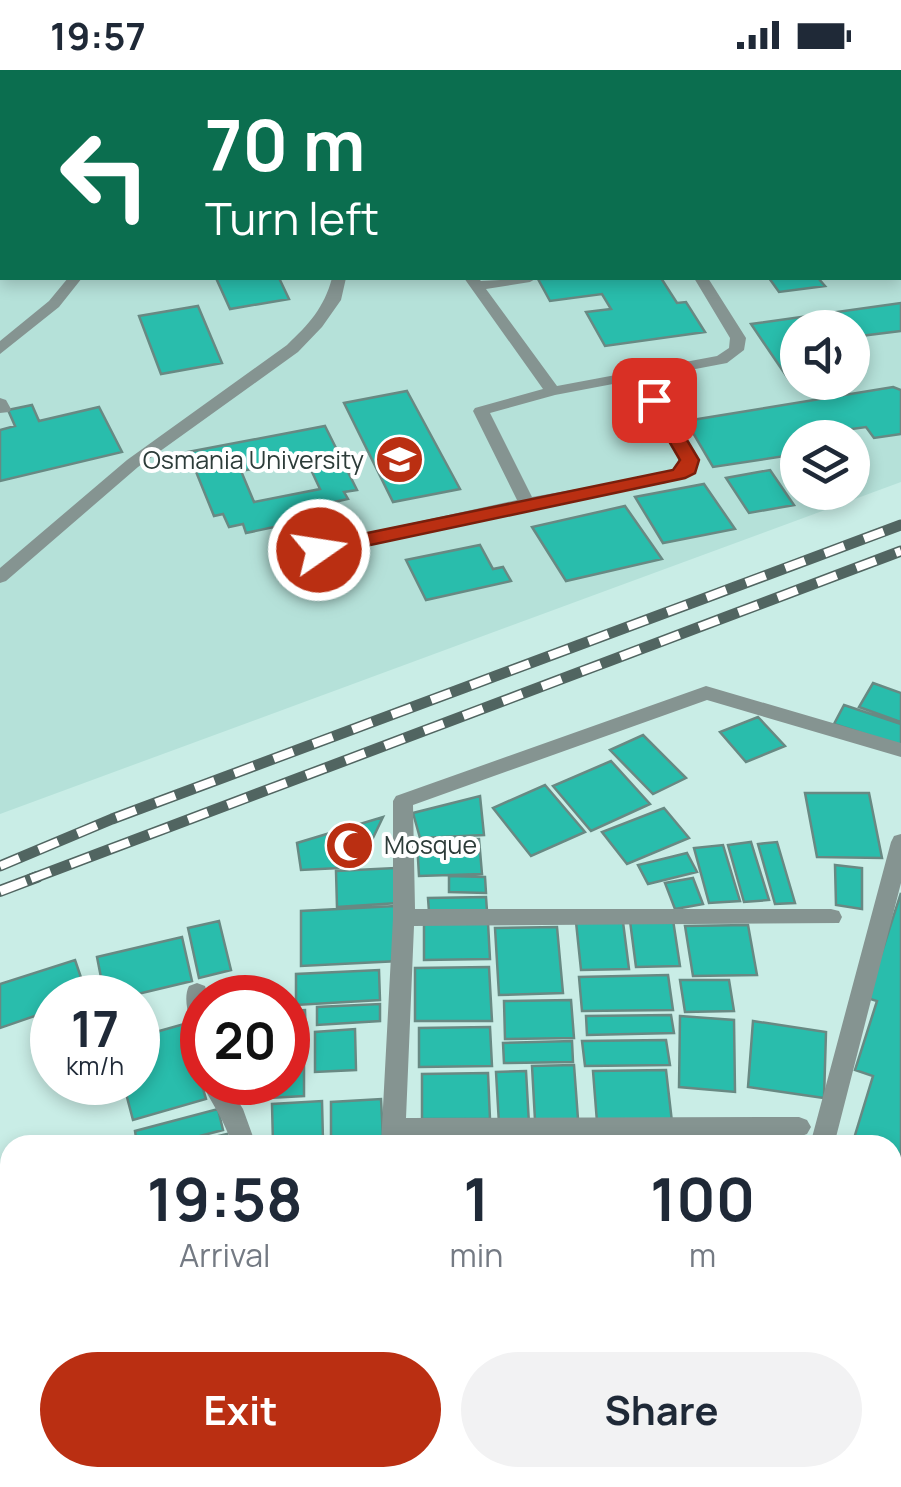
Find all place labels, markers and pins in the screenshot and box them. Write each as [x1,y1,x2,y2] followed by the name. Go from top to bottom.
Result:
[612,358,697,443] pin
[373,434,425,486] school or university icon: Osmania University
[143,442,364,477] place label: Osmania University
[323,819,375,871] mosque icon: Mosque
[384,827,477,862] place label: Mosque

